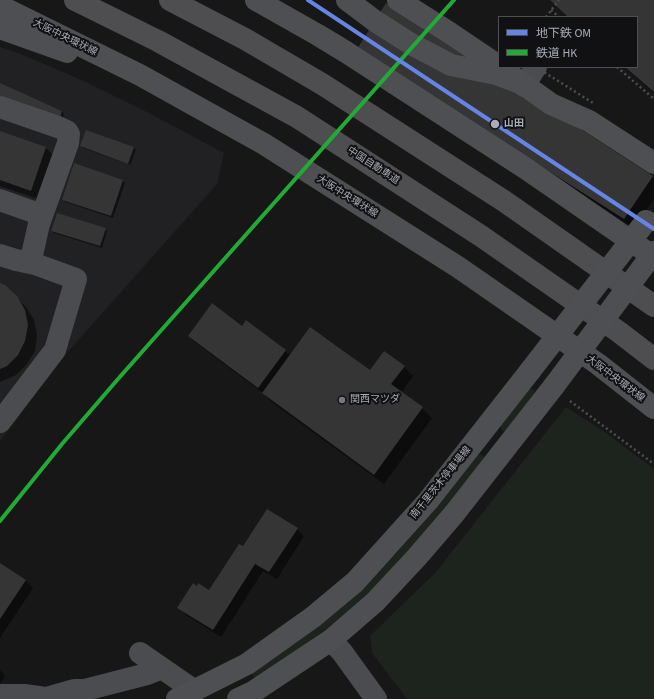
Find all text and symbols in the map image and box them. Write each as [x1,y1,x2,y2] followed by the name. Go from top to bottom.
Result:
[498,16,638,68] legend
[31,17,99,59] street label: 大阪中央環状線
[536,25,591,42] text: 地下鉄 OM
[536,45,577,62] text: 鉄道 HK
[489,118,501,130] marker: 山田
[504,118,524,130] place label: 山田
[345,145,401,187] street label: 中国自動車道
[314,173,380,221] street label: 大阪中央環状線
[583,353,647,405] street label: 大阪中央環状線
[350,394,400,406] place label: 関西マツダ
[337,395,347,405] marker: 関西マツダ
[408,444,474,522] street label: 南千里茨木停車場線

